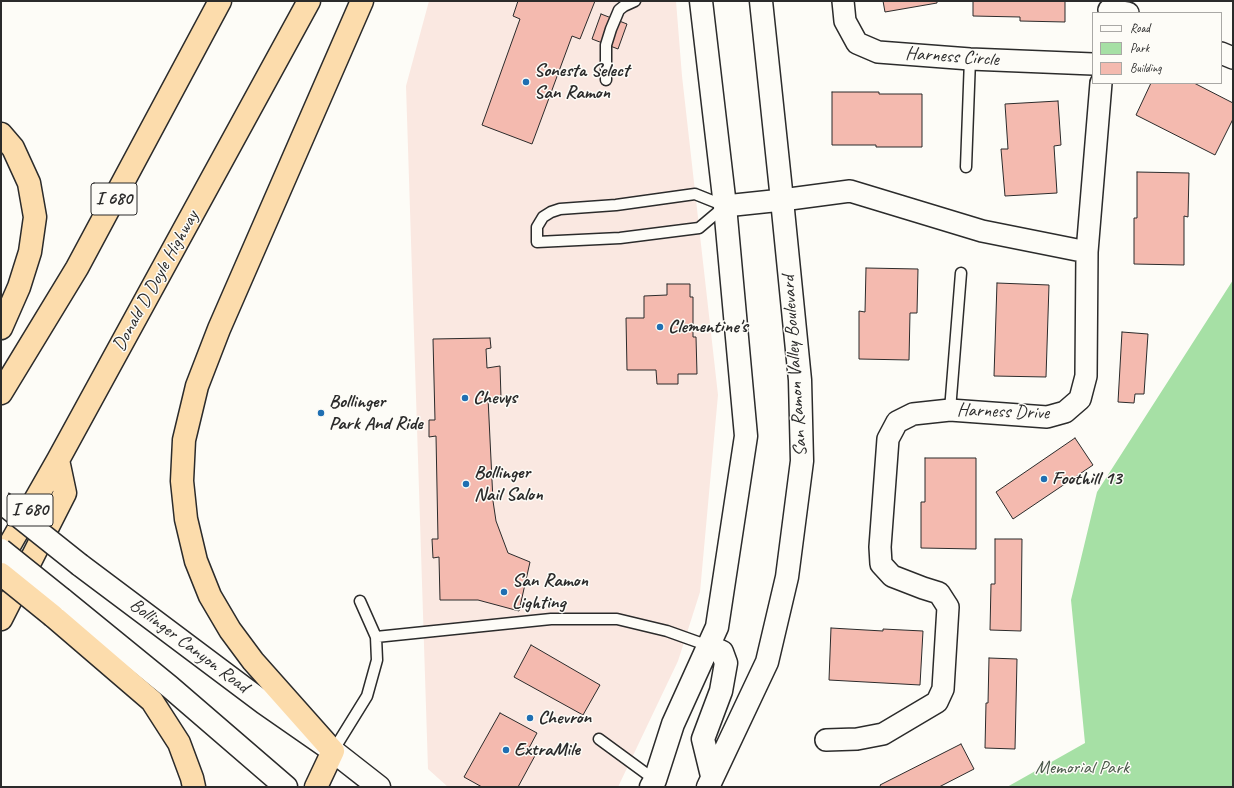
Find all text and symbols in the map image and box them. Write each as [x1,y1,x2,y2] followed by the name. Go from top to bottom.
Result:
[1092,12,1222,84] legend
[1130,20,1150,36] text: Road
[1130,40,1149,56] text: Park
[905,42,999,72] street label: Harness Circle
[534,60,629,104] place label: Sonesta Select San Ramon
[1130,60,1162,76] text: Building
[521,77,531,87] marker: Sonesta Select San Ramon
[91,183,137,215] road number: I 680
[108,207,204,355] street label: Donald D Doyle Highway
[777,275,813,457] street label: San Ramon Valley Boulevard
[668,316,748,338] place label: Clementine's
[655,322,665,332] marker: Clementine's
[473,387,517,409] place label: Chevys
[329,391,423,435] place label: Bollinger Park And Ride
[460,393,470,403] marker: Chevys
[957,399,1049,425] street label: Harness Drive
[316,408,326,418] marker: Bollinger Park And Ride
[474,462,543,506] place label: Bollinger Nail Salon
[1052,468,1122,490] place label: Foothill 13
[1039,474,1049,484] marker: Foothill 13
[461,479,471,489] marker: Bollinger Nail Salon
[7,494,53,526] road number: I 680
[512,570,588,614] place label: San Ramon Lighting
[499,587,509,597] marker: San Ramon Lighting
[125,594,253,698] street label: Bollinger Canyon Road
[538,707,591,729] place label: Chevron
[525,713,535,723] marker: Chevron
[514,739,580,761] place label: ExtraMile
[501,745,511,755] marker: ExtraMile
[1035,757,1129,779] park label: Memorial Park

